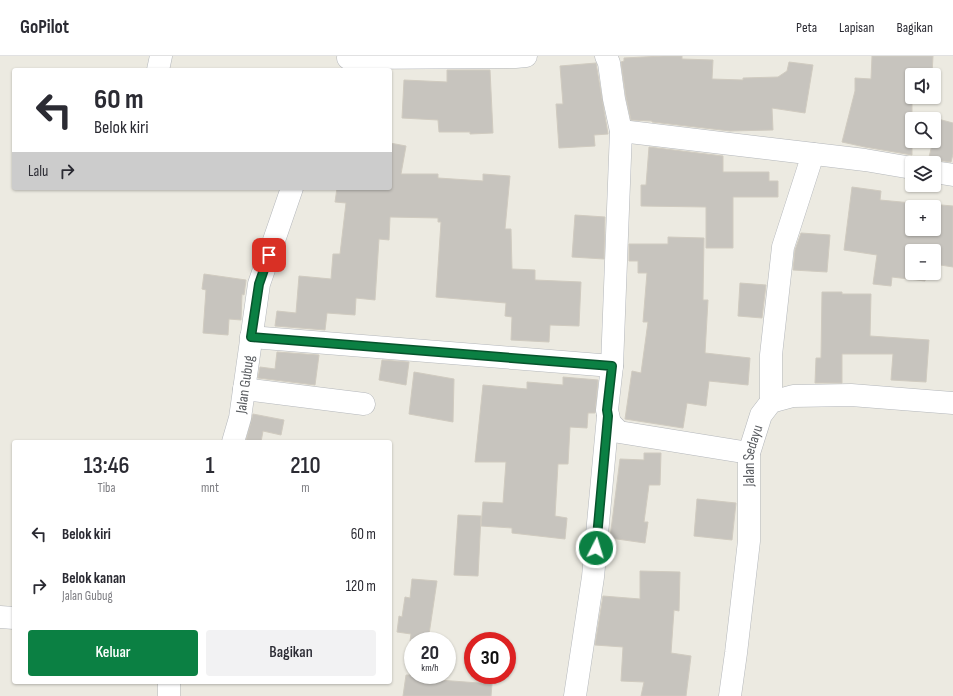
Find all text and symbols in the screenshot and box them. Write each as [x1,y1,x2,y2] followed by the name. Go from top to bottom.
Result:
[20,16,69,39] text: GoPilot
[796,19,817,36] text: Peta
[839,19,874,36] text: Lapisan
[896,19,933,36] text: Bagikan
[905,68,941,280] map controls
[905,68,941,104] button: sound
[94,83,143,116] text: 60 m
[28,84,80,136] icon: left
[905,112,941,148] button: search
[94,117,149,138] text: Belok kiri
[905,156,941,192] button: layers
[56,160,78,182] icon: right
[28,162,48,181] text: Lalu
[905,200,941,236] button: +
[252,238,286,272] pin
[258,244,280,266] icon: arrive
[905,244,941,280] button: −
[232,354,259,416] street label: Jalan Gubug
[740,422,767,488] street label: Jalan Sedayu
[83,451,130,480] text: 13:46
[205,451,214,480] text: 1
[290,451,321,480] text: 210
[97,480,115,496] text: Tiba
[201,480,219,496] text: mnt
[301,480,310,496] text: m
[28,523,50,545] icon: left
[62,525,111,544] text: Belok kiri
[351,525,376,544] text: 60 m
[575,527,617,569] position arrow
[62,569,126,588] text: Belok kanan
[28,575,50,597] icon: right
[346,577,376,596] text: 120 m
[62,588,113,604] text: Jalan Gubug
[28,630,198,676] button: Keluar
[206,630,376,676] button: Bagikan
[464,632,516,684] speed limit sign: 30
[421,641,439,665] text: 20
[421,662,439,674] text: km/h

